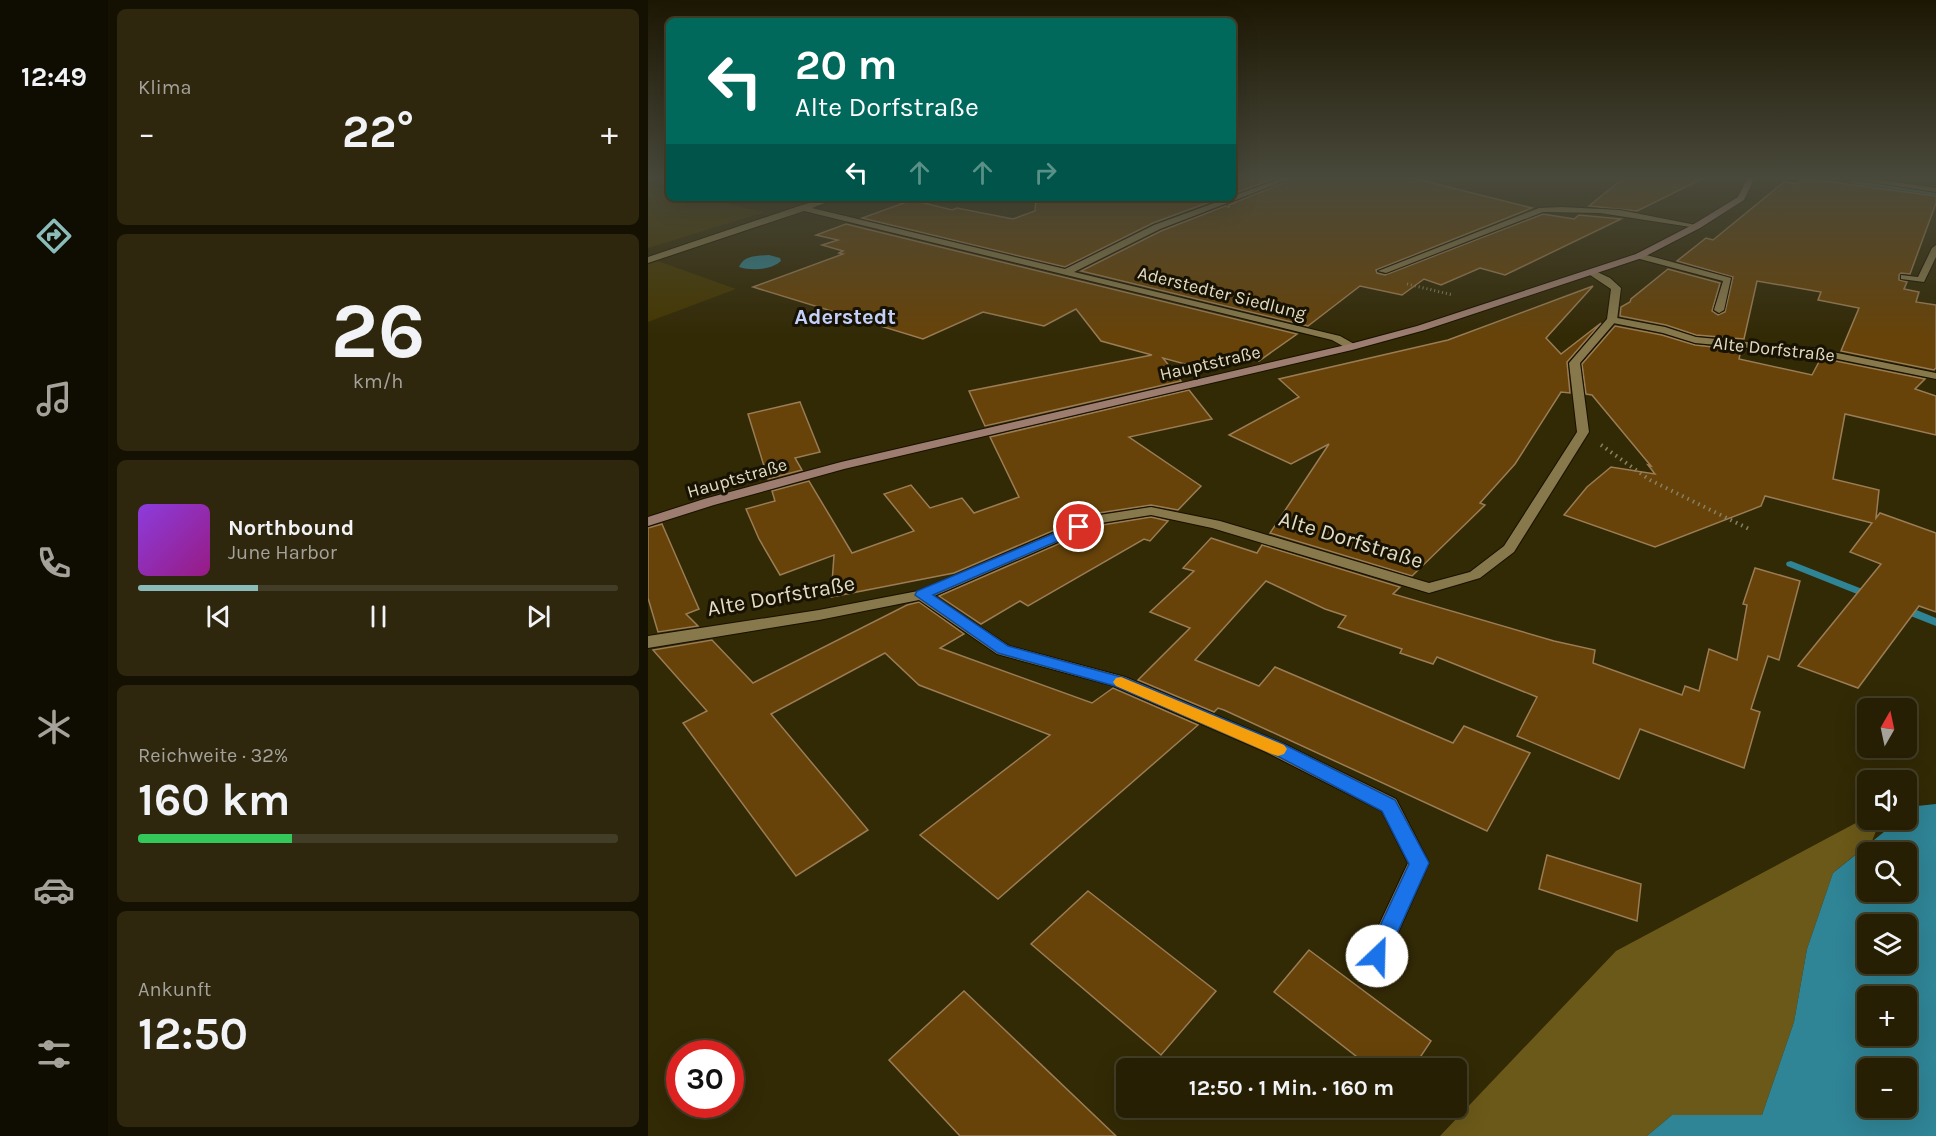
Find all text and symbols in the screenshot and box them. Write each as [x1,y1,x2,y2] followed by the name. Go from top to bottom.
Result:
[795,40,897,90] text: 20 m
[696,42,774,120] icon: left
[21,61,87,93] text: 12:49
[138,76,191,99] text: Klima
[795,91,979,123] text: Alte Dorfstraße
[342,106,414,158] text: 22°
[138,114,155,152] text: −
[601,114,618,152] text: +
[840,156,873,189] icon: left
[903,156,936,189] icon: ahead
[966,156,999,189] icon: ahead
[1029,156,1062,189] icon: right
[33,215,75,257] icon: directions
[1135,261,1309,325] street label: Aderstedter Siedlung
[331,285,425,377] text: 26
[794,304,896,330] district label: Aderstedt
[1712,332,1836,366] street label: Alte Dorfstraße
[1157,341,1263,385] street label: Hauptstraße
[353,370,403,393] text: km/h
[33,378,75,420] icon: music
[684,453,790,503] street label: Hauptstraße
[1053,501,1104,552] pin
[1276,506,1426,574] street label: Alte Dorfstraße
[1062,510,1095,543] icon: arrive
[228,515,354,541] text: Northbound
[228,541,337,564] text: June Harbor
[33,542,75,584] icon: phone
[705,570,857,622] street label: Alte Dorfstraße
[202,600,235,633] icon: previous
[362,600,395,633] icon: pause
[522,600,555,633] icon: next
[1857,698,1917,758] north arrow
[1857,698,1917,1118] map controls
[33,706,75,748] icon: climate
[138,744,288,767] text: Reichweite · 32%
[1857,770,1917,830] button: sound
[138,774,291,826] text: 160 km
[1857,842,1917,902] button: search
[33,869,75,911] icon: car
[1857,914,1917,974] button: layers
[1345,924,1409,988] position arrow
[138,978,211,1001] text: Ankunft
[1857,986,1917,1046] button: +
[138,1008,248,1060] text: 12:50
[33,1033,75,1075] icon: filters
[666,1040,744,1118] speed limit sign: 30
[1857,1058,1917,1118] button: −
[1189,1075,1394,1101] text: 12:50 · 1 Min. · 160 m

